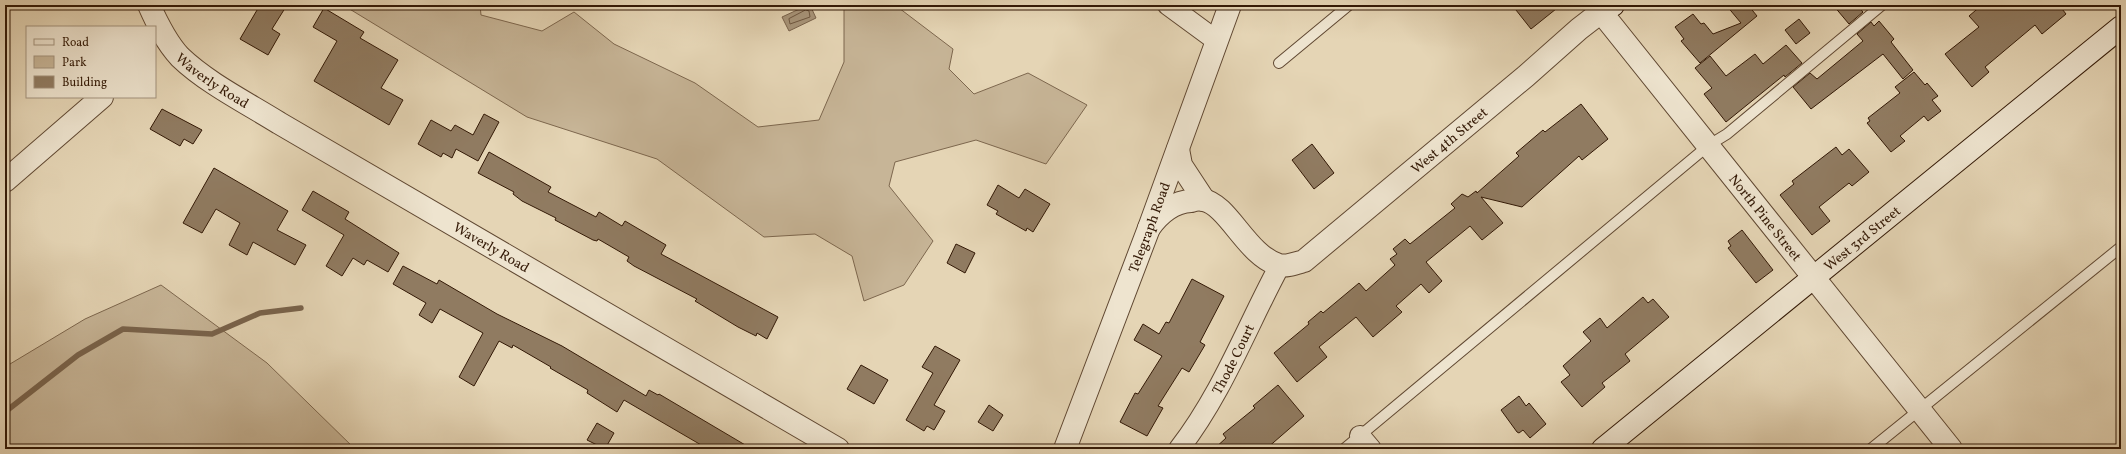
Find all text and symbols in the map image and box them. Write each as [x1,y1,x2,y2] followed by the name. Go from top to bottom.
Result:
[26,26,156,98] legend
[62,35,89,51] text: Road
[171,49,252,114] street label: Waverly Road
[62,55,87,71] text: Park
[62,75,107,91] text: Building
[1408,104,1492,179] street label: West 4th Street
[1724,171,1805,266] street label: North Pine Street
[1125,180,1176,276] street label: Telegraph Road
[1821,202,1905,276] street label: West 3rd Street
[449,219,532,278] street label: Waverly Road
[1208,321,1260,398] street label: Thode Court

